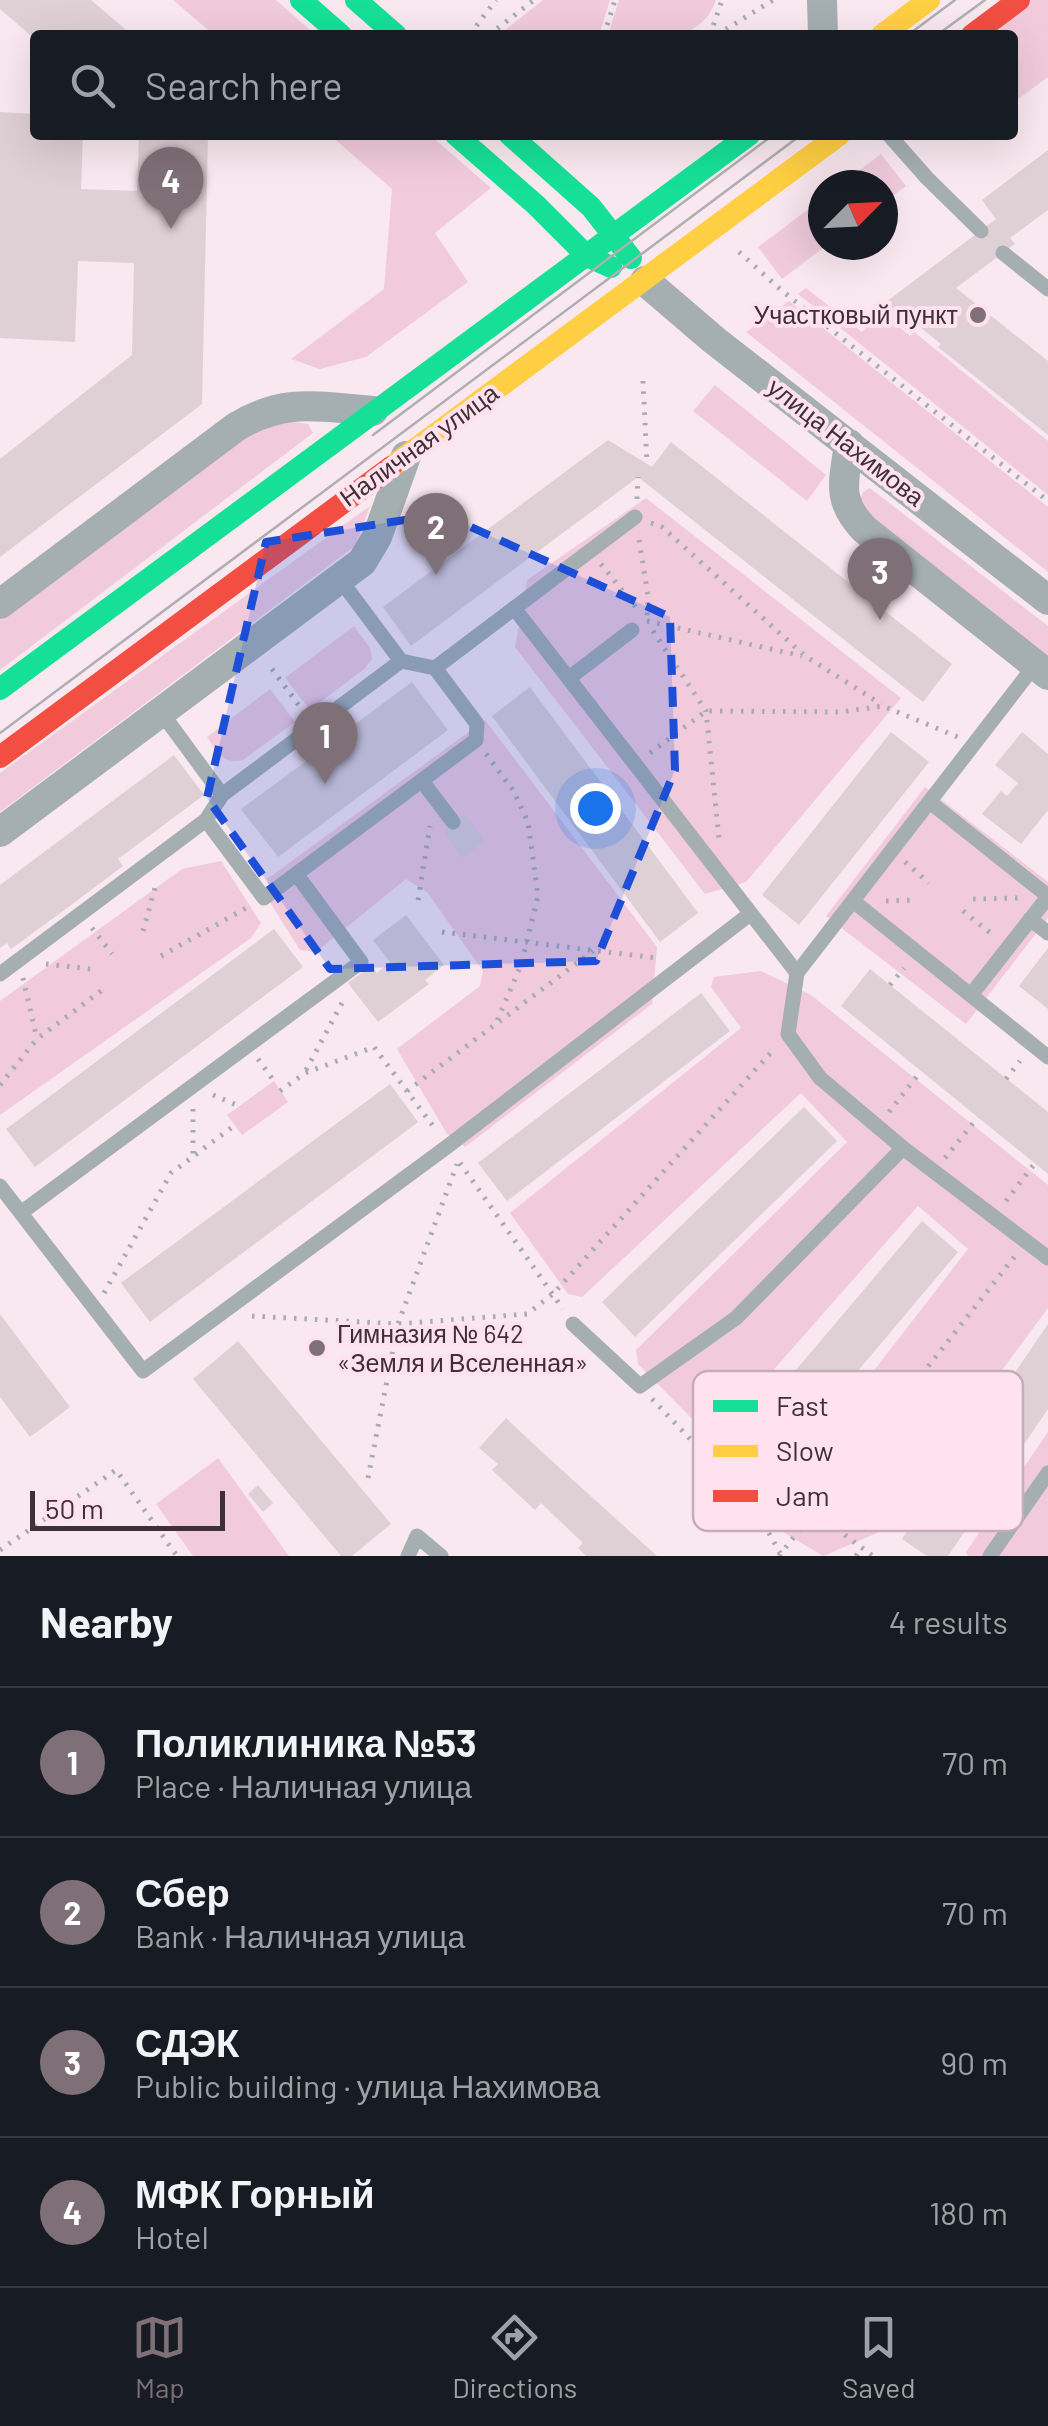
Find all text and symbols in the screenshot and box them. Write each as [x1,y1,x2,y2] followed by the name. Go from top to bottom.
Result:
[30,30,1018,140] search box
[65,58,120,113] icon: search
[145,62,343,108] text: Search here
[138,146,204,229] pin: 4
[808,170,898,260] north arrow
[753,299,959,329] place label: Участковый пункт
[967,304,989,326] marker: Участковый пункт
[762,371,931,512] street label: улица Нахимова
[333,377,504,512] street label: Наличная улица
[404,492,468,575] pin: 2
[848,538,912,620] pin: 3
[292,702,358,784] pin: 1
[570,783,621,834] your location
[337,1318,588,1377] place label: Гимназия № 642 «Земля и Вселенная»
[306,1337,328,1359] marker: Гимназия № 642 «Земля и Вселенная»
[693,1371,1023,1531] legend
[776,1388,829,1422] text: Fast
[776,1433,834,1467] text: Slow
[776,1478,830,1512] text: Jam
[30,1486,225,1530] scale bar
[45,1491,104,1525] text: 50 m
[40,1596,173,1646] text: Nearby
[889,1602,1008,1640] text: 4 results
[135,1719,477,1765] text: Поликлиника №53
[67,1743,78,1781] text: 1
[942,1743,1008,1781] text: 70 m
[135,1766,472,1804] text: Place · Наличная улица
[135,1869,230,1915] text: Сбер
[64,1893,81,1931] text: 2
[942,1893,1008,1931] text: 70 m
[135,1916,465,1954] text: Bank · Наличная улица
[135,2019,239,2065] text: СДЭК
[64,2043,81,2081] text: 3
[940,2043,1008,2081] text: 90 m
[135,2066,600,2104] text: Public building · улица Нахимова
[135,2170,375,2216] text: МФК Горный
[63,2193,82,2231] text: 4
[929,2193,1008,2231] text: 180 m
[135,2217,209,2255] text: Hotel
[132,2310,187,2404] tab: Map
[452,2310,577,2404] tab: Directions
[842,2310,916,2404] tab: Saved

